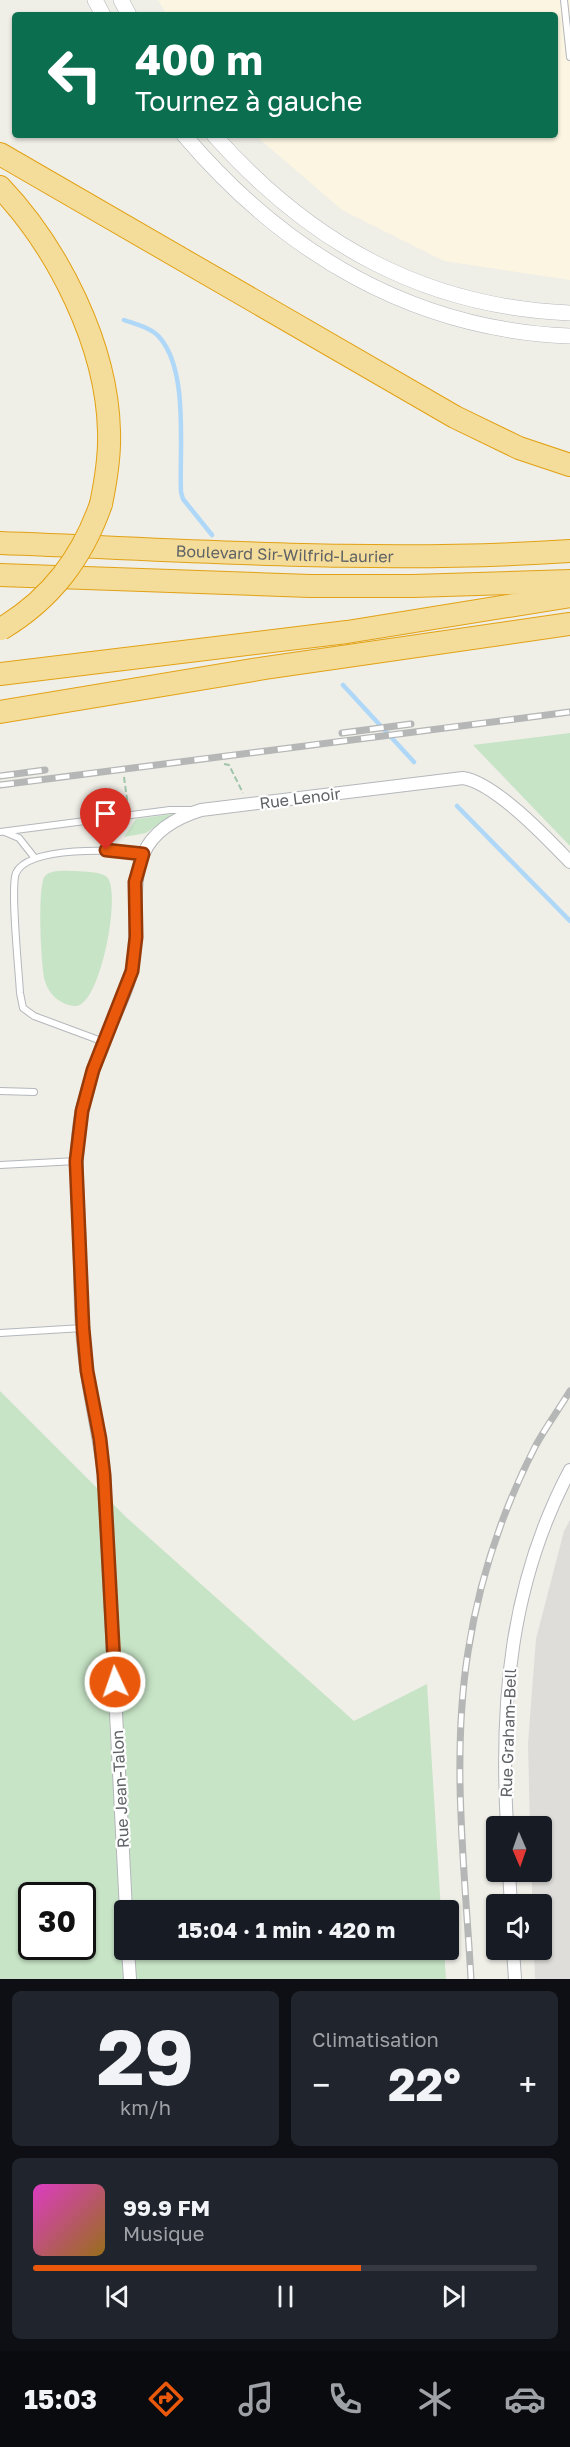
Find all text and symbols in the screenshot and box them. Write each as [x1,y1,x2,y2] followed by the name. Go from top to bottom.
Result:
[135,34,263,84] text: 400 m
[36,36,114,114] icon: left
[135,85,362,117] text: Tournez à gauche
[175,540,394,566] street label: Boulevard Sir-Wilfrid-Laurier
[258,783,342,813] street label: Rue Lenoir
[80,788,131,850] pin
[89,797,122,830] icon: arrive
[83,1650,147,1714] position arrow
[496,1668,520,1798] street label: Rue Graham-Bell
[107,1730,133,1848] street label: Rue Jean-Talon
[486,1816,552,1882] north arrow
[486,1816,552,1960] map controls
[18,1882,96,1960] speed limit sign: 30
[486,1894,552,1960] button: sound
[178,1916,395,1943] text: 15:04 · 1 min · 420 m
[97,2009,194,2102] text: 29
[312,2027,439,2051] text: Climatisation
[388,2057,461,2111] text: 22°
[312,2065,330,2104] text: −
[519,2065,537,2104] text: +
[120,2095,171,2119] text: km/h
[123,2194,210,2221] text: 99.9 FM
[123,2221,204,2245] text: Musique
[101,2280,134,2313] icon: previous
[269,2280,302,2313] icon: pause
[437,2280,470,2313] icon: next
[145,2378,187,2420] icon: directions
[235,2378,277,2420] icon: music
[324,2378,366,2420] icon: phone
[414,2378,456,2420] icon: climate
[504,2378,546,2420] icon: car
[24,2383,97,2415] text: 15:03

